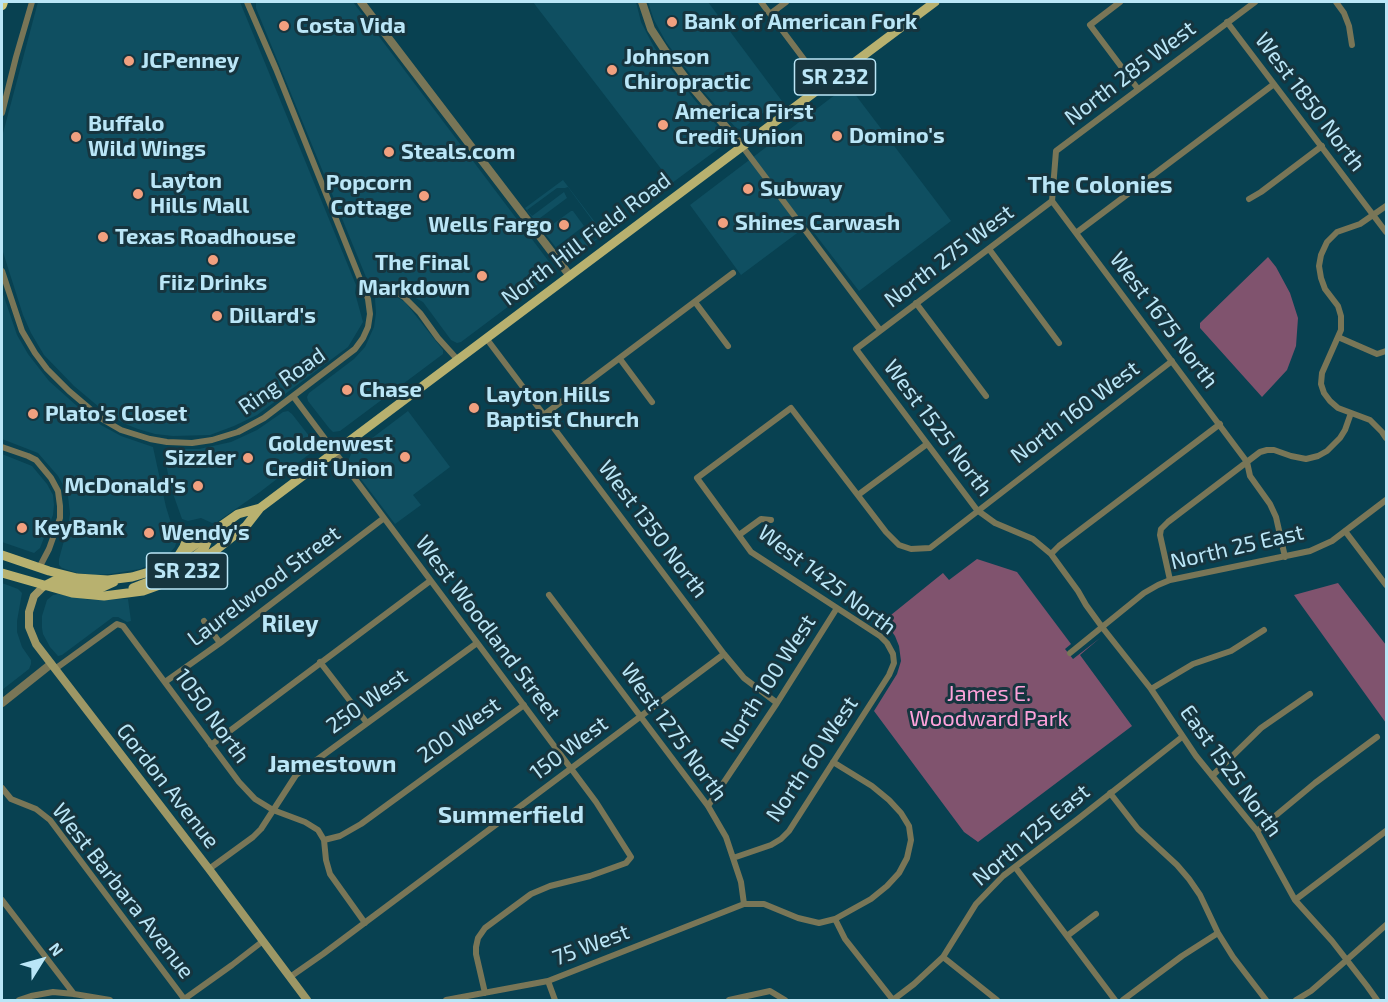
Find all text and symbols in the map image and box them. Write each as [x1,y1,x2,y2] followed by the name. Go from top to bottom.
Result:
[684,9,917,35] place label: Bank of American Fork
[296,13,406,39] place label: Costa Vida
[665,15,679,29] marker: Bank of American Fork
[1059,15,1201,131] street label: North 285 West
[277,19,291,33] marker: Costa Vida
[1249,27,1371,177] street label: West 1850 North
[624,44,751,96] place label: Johnson Chiropractic
[141,48,239,74] place label: JCPenney
[122,54,136,68] marker: JCPenney
[794,59,876,95] road number: SR 232
[605,63,619,77] marker: Johnson Chiropractic
[675,99,814,150] place label: America First Credit Union
[88,111,206,162] place label: Buffalo Wild Wings
[656,118,670,132] marker: America First Credit Union
[849,123,945,149] place label: Domino's
[830,129,844,143] marker: Domino's
[69,130,83,144] marker: Buffalo Wild Wings
[401,139,515,165] place label: Steals.com
[382,145,396,159] marker: Steals.com
[496,167,676,311] street label: North Hill Field Road
[150,168,249,220] place label: Layton Hills Mall
[326,170,412,222] place label: Popcorn Cottage
[1027,171,1173,199] district label: The Colonies
[760,176,842,202] place label: Subway
[741,182,755,196] marker: Subway
[131,187,145,201] marker: Layton Hills Mall
[417,189,431,203] marker: Popcorn Cottage
[879,199,1019,313] street label: North 275 West
[735,210,900,236] place label: Shines Carwash
[428,212,552,238] place label: Wells Fargo
[716,216,730,230] marker: Shines Carwash
[557,218,571,232] marker: Wells Fargo
[115,224,296,250] place label: Texas Roadhouse
[96,230,110,244] marker: Texas Roadhouse
[1104,247,1224,393] street label: West 1675 North
[358,250,470,302] place label: The Final Markdown
[206,253,220,267] marker: Fiiz Drinks
[475,269,489,283] marker: The Final Markdown
[159,270,267,296] place label: Fiiz Drinks
[229,303,316,329] place label: Dillard's
[210,309,224,323] marker: Dillard's
[234,342,330,420] street label: Ring Road
[878,354,998,502] street label: West 1525 North
[1005,355,1145,469] street label: North 160 West
[359,377,422,403] place label: Chase
[486,382,639,434] place label: Layton Hills Baptist Church
[340,383,354,397] marker: Chase
[45,401,187,427] place label: Plato's Closet
[467,401,481,415] marker: Layton Hills Baptist Church
[26,407,40,421] marker: Plato's Closet
[265,431,393,482] place label: Goldenwest Credit Union
[165,445,236,471] place label: Sizzler
[398,450,412,464] marker: Goldenwest Credit Union
[241,451,255,465] marker: Sizzler
[593,455,713,603] street label: West 1350 North
[64,473,186,499] place label: McDonald's
[191,479,205,493] marker: McDonald's
[34,515,124,541] place label: KeyBank
[753,519,901,641] street label: West 1425 North
[1168,519,1306,575] street label: North 25 East
[161,520,250,546] place label: Wendy's
[182,520,346,652] street label: Laurelwood Street
[15,521,29,535] marker: KeyBank
[142,526,156,540] marker: Wendy's
[410,530,566,726] street label: West Woodland Street
[146,553,228,589] road number: SR 232
[261,610,319,638] district label: Riley
[715,610,821,754] street label: North 100 West
[615,658,733,806] street label: West 1275 North
[321,663,413,739] street label: 250 West
[169,664,255,768] street label: 1050 North
[909,681,1069,732] park label: James E. Woodward Park
[413,691,505,769] street label: 200 West
[760,691,864,827] street label: North 60 West
[1174,700,1288,842] street label: East 1525 North
[525,710,613,786] street label: 150 West
[111,718,225,854] street label: Gordon Avenue
[268,750,396,778] district label: Jamestown
[967,778,1095,892] street label: North 125 East
[46,798,200,984] street label: West Barbara Avenue
[438,801,584,829] district label: Summerfield
[549,918,633,972] street label: 75 West
[12,930,72,990] north arrow
[46,939,68,959] text: N

